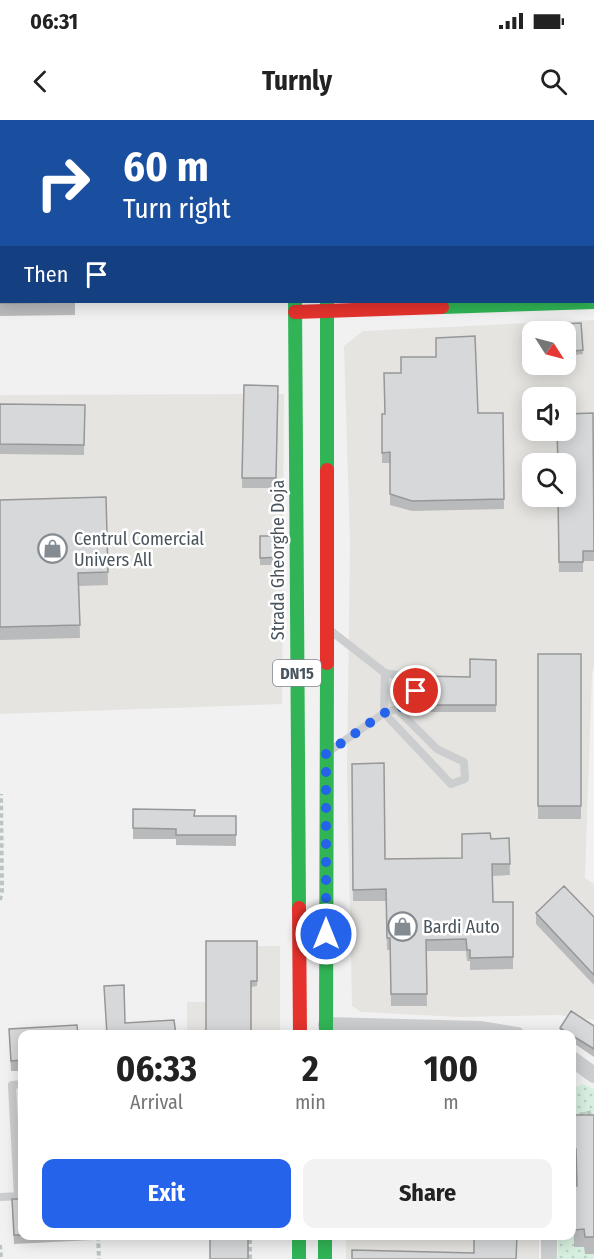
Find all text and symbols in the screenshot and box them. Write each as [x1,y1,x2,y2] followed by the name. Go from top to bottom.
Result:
[30,8,78,35] text: 06:31
[24,65,57,98] icon: back
[262,65,332,97] text: Turnly
[537,65,570,98] icon: search
[123,142,209,192] text: 60 m
[24,144,102,222] icon: right
[123,193,231,225] text: Turn right
[80,258,113,291] icon: arrive
[24,261,68,288] text: Then
[522,321,576,375] north arrow
[522,321,576,507] map controls
[522,387,576,441] button: sound
[522,453,576,507] button: search
[267,480,289,640] street label: Strada Gheorghe Doja
[74,528,204,571] place label: Centrul Comercial Univers All
[37,533,69,565] shop icon: Centrul Comercial Univers All
[273,660,321,686] road number: DN15
[390,665,441,716] pin
[399,674,432,707] icon: arrive
[294,902,358,966] position arrow
[386,911,418,943] shop icon: Bardi Auto
[423,916,500,938] place label: Bardi Auto
[116,1047,197,1091] text: 06:33
[302,1047,319,1091] text: 2
[424,1047,478,1091] text: 100
[130,1090,183,1114] text: Arrival
[295,1090,326,1114] text: min
[443,1090,459,1114] text: m
[42,1159,291,1228] button: Exit
[303,1159,552,1228] button: Share

